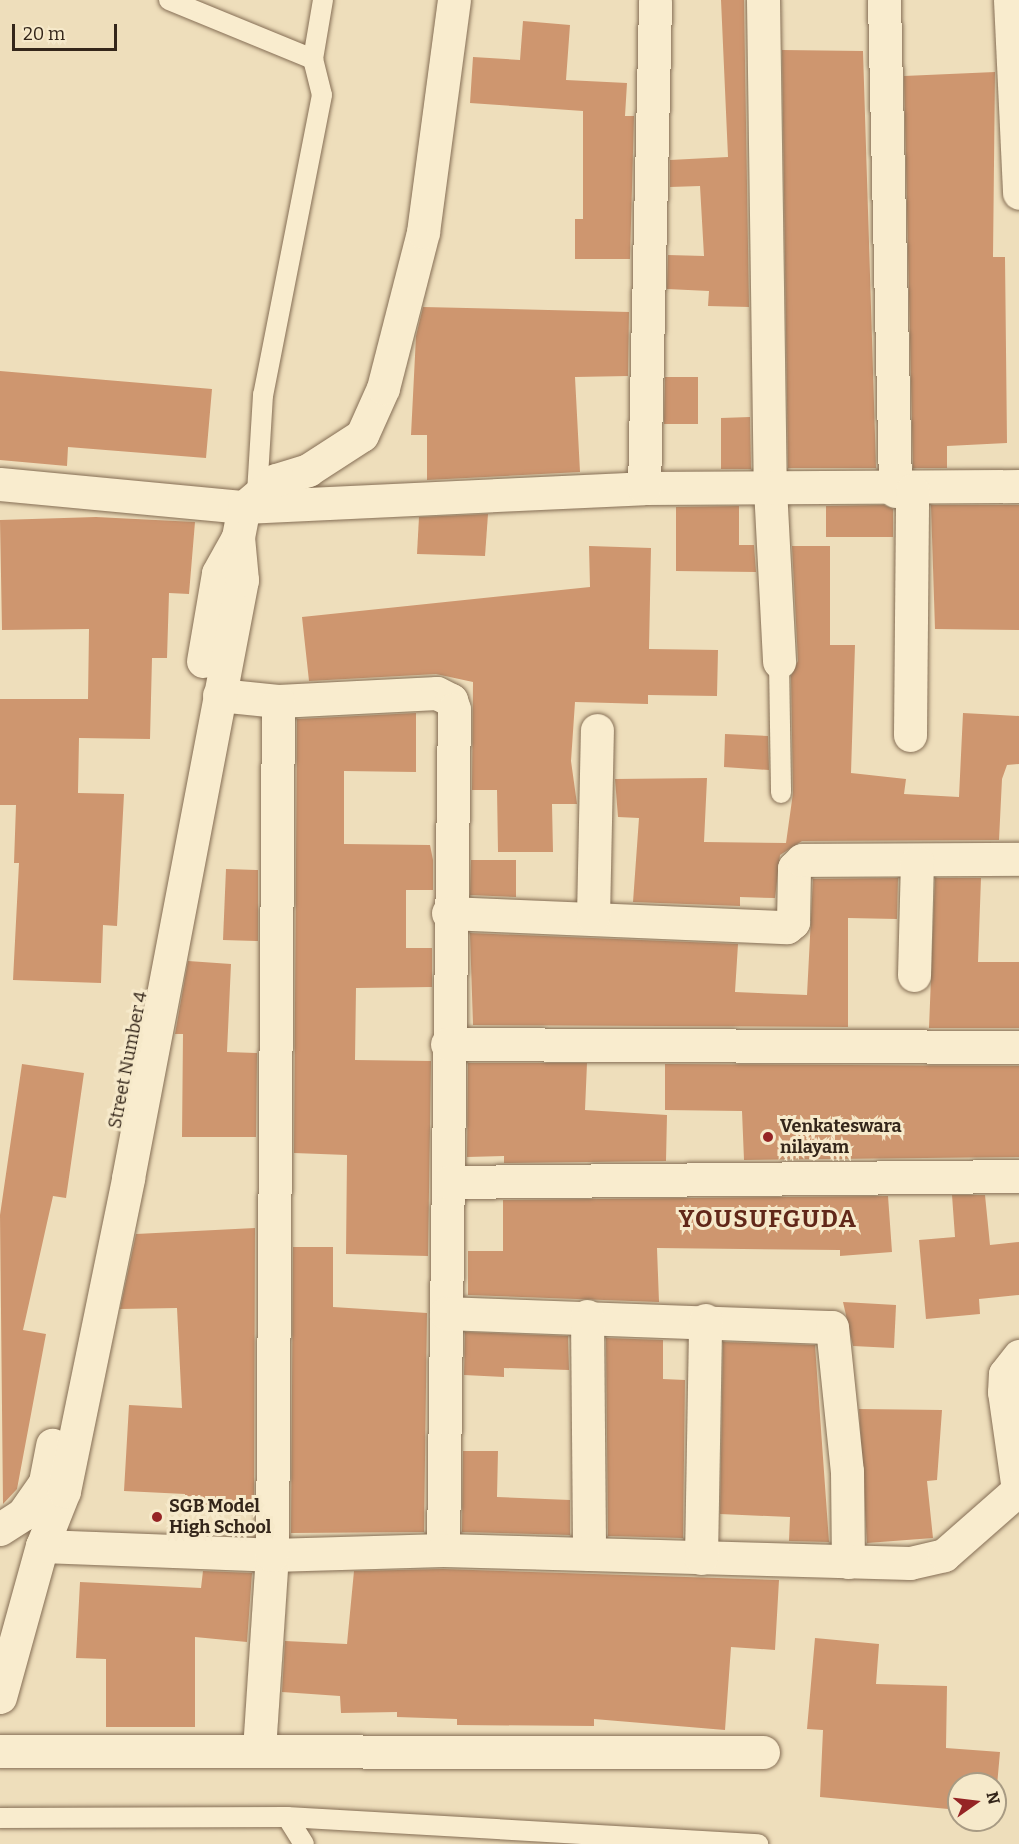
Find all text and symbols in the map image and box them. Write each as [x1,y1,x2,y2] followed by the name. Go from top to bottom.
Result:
[15,12,120,50] scale bar
[23,23,65,45] text: 20 m
[104,990,152,1130] street label: Street Number 4
[780,1116,902,1158] place label: Venkateswara nilayam
[761,1130,775,1144] marker: Venkateswara nilayam
[679,1206,857,1234] district label: YOUSUFGUDA
[169,1496,271,1538] place label: SGB Model High School
[150,1510,164,1524] marker: SGB Model High School
[947,1772,1007,1832] north arrow
[982,1790,1004,1806] text: N

